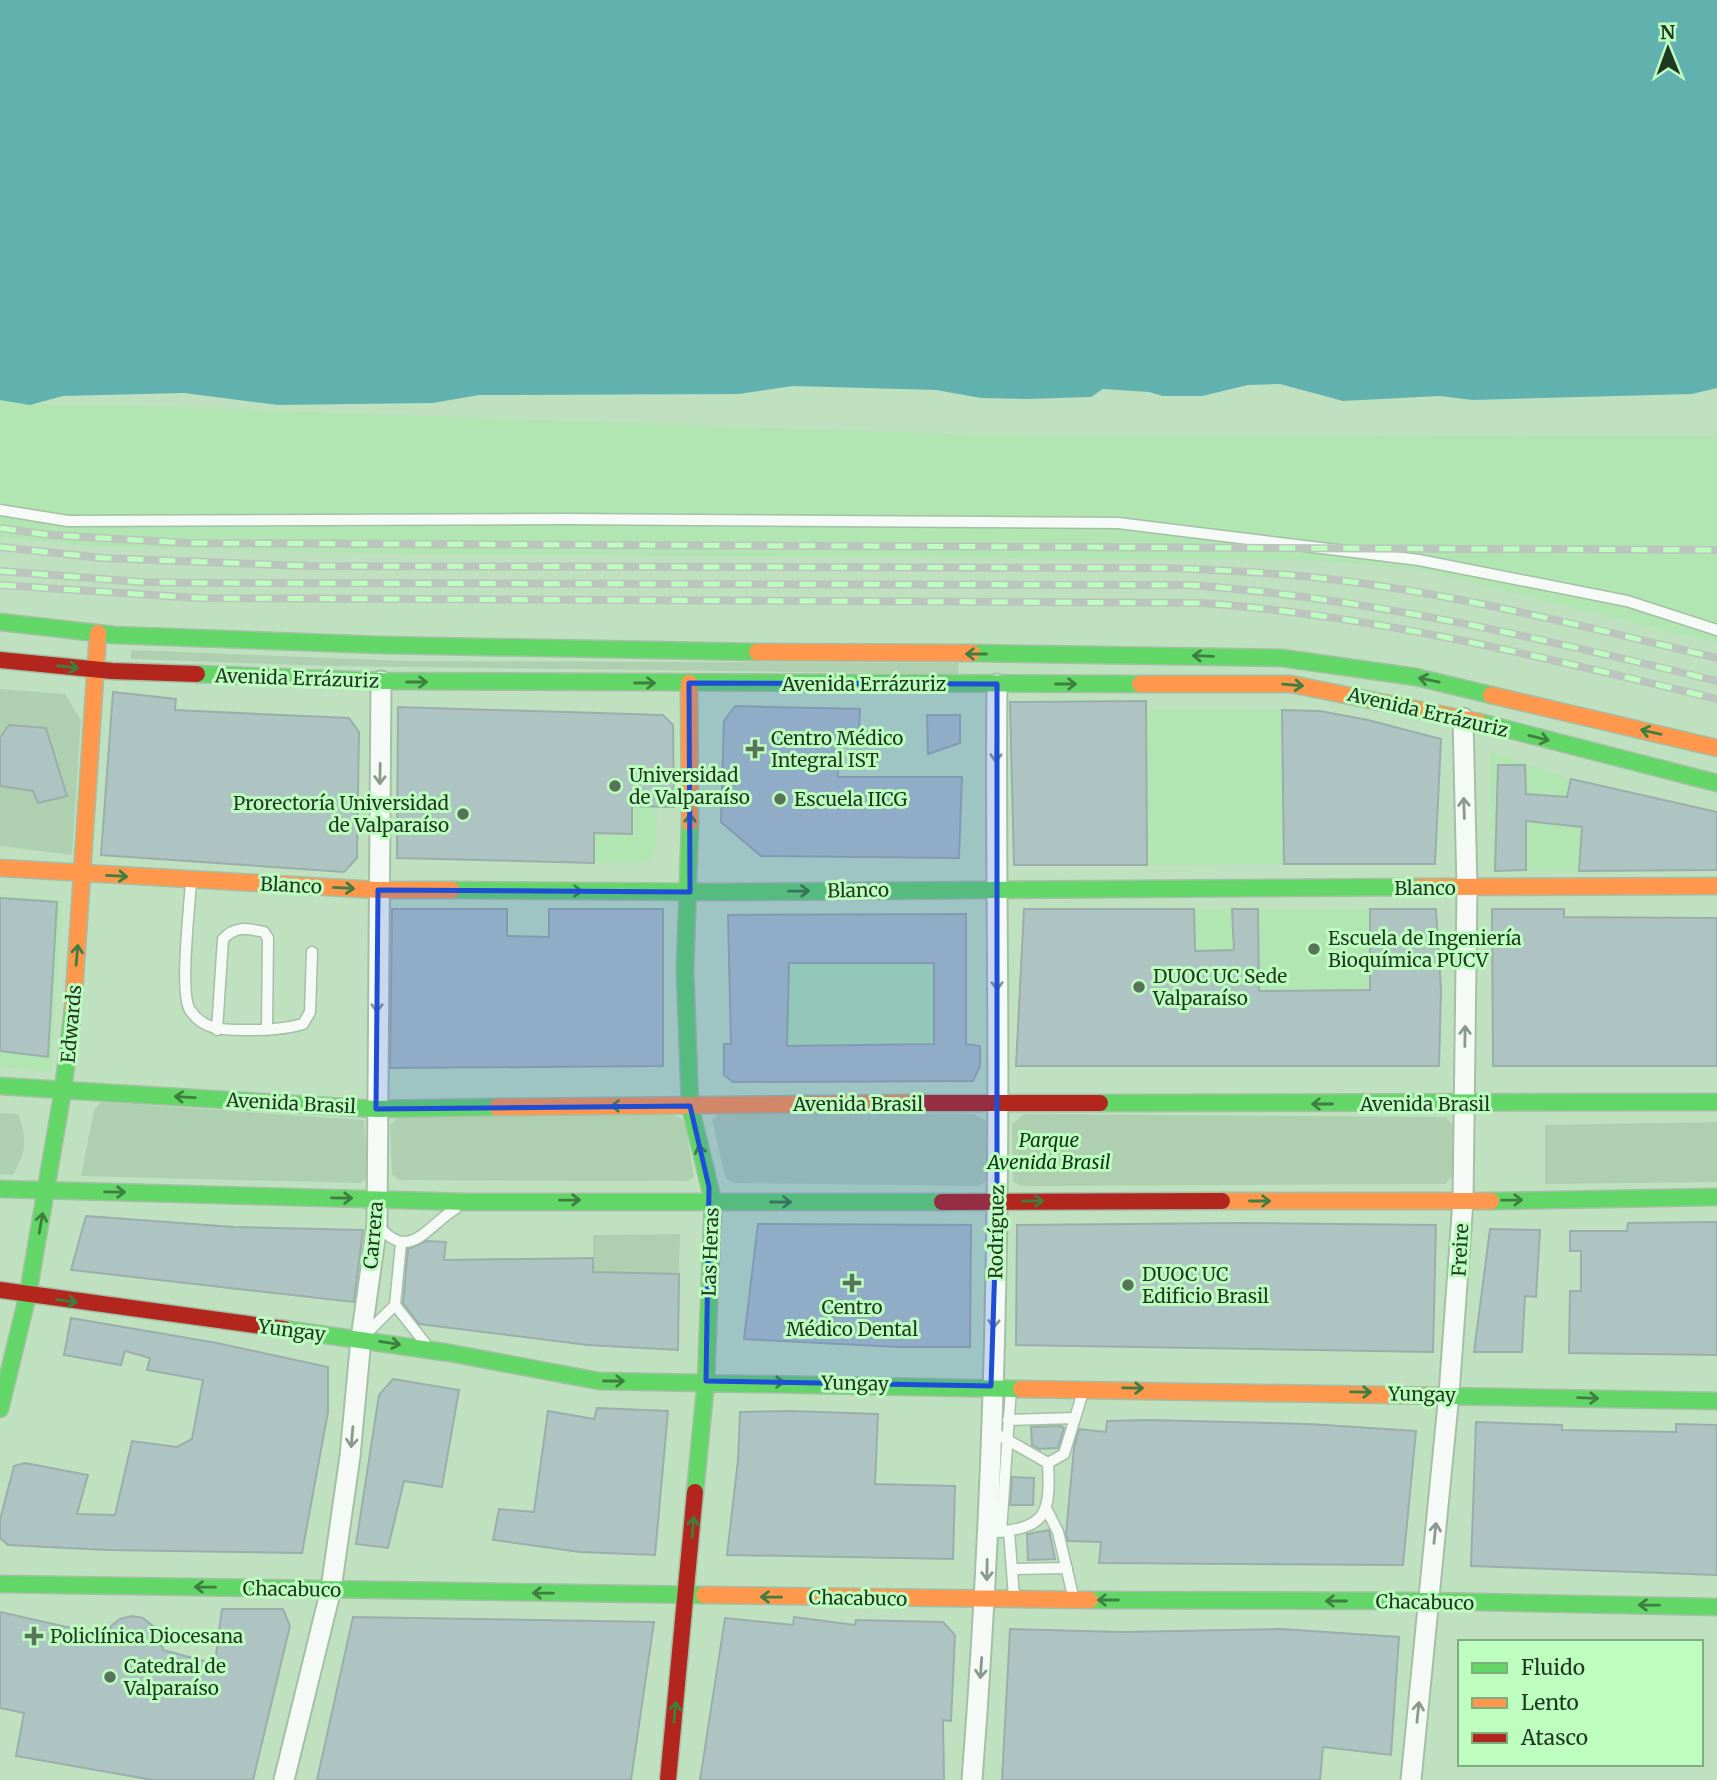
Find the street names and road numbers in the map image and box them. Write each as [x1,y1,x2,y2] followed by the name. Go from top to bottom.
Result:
[214,663,379,693] street label: Avenida Errázuriz
[781,672,946,696] street label: Avenida Errázuriz
[1344,682,1511,742] street label: Avenida Errázuriz
[260,871,322,899] street label: Blanco
[1394,876,1456,900] street label: Blanco
[827,877,889,903] street label: Blanco
[56,984,86,1064] street label: Edwards
[224,1088,357,1118] street label: Avenida Brasil
[792,1092,923,1116] street label: Avenida Brasil
[1359,1092,1490,1116] street label: Avenida Brasil
[983,1185,1009,1279] street label: Rodríguez
[358,1200,388,1270] street label: Carrera
[696,1207,724,1297] street label: Las Heras
[1447,1223,1473,1277] street label: Freire
[256,1314,327,1346] street label: Yungay
[820,1370,889,1396] street label: Yungay
[1387,1381,1456,1407] street label: Yungay
[243,1576,341,1602] street label: Chacabuco
[809,1585,907,1611] street label: Chacabuco
[1376,1589,1474,1615] street label: Chacabuco

